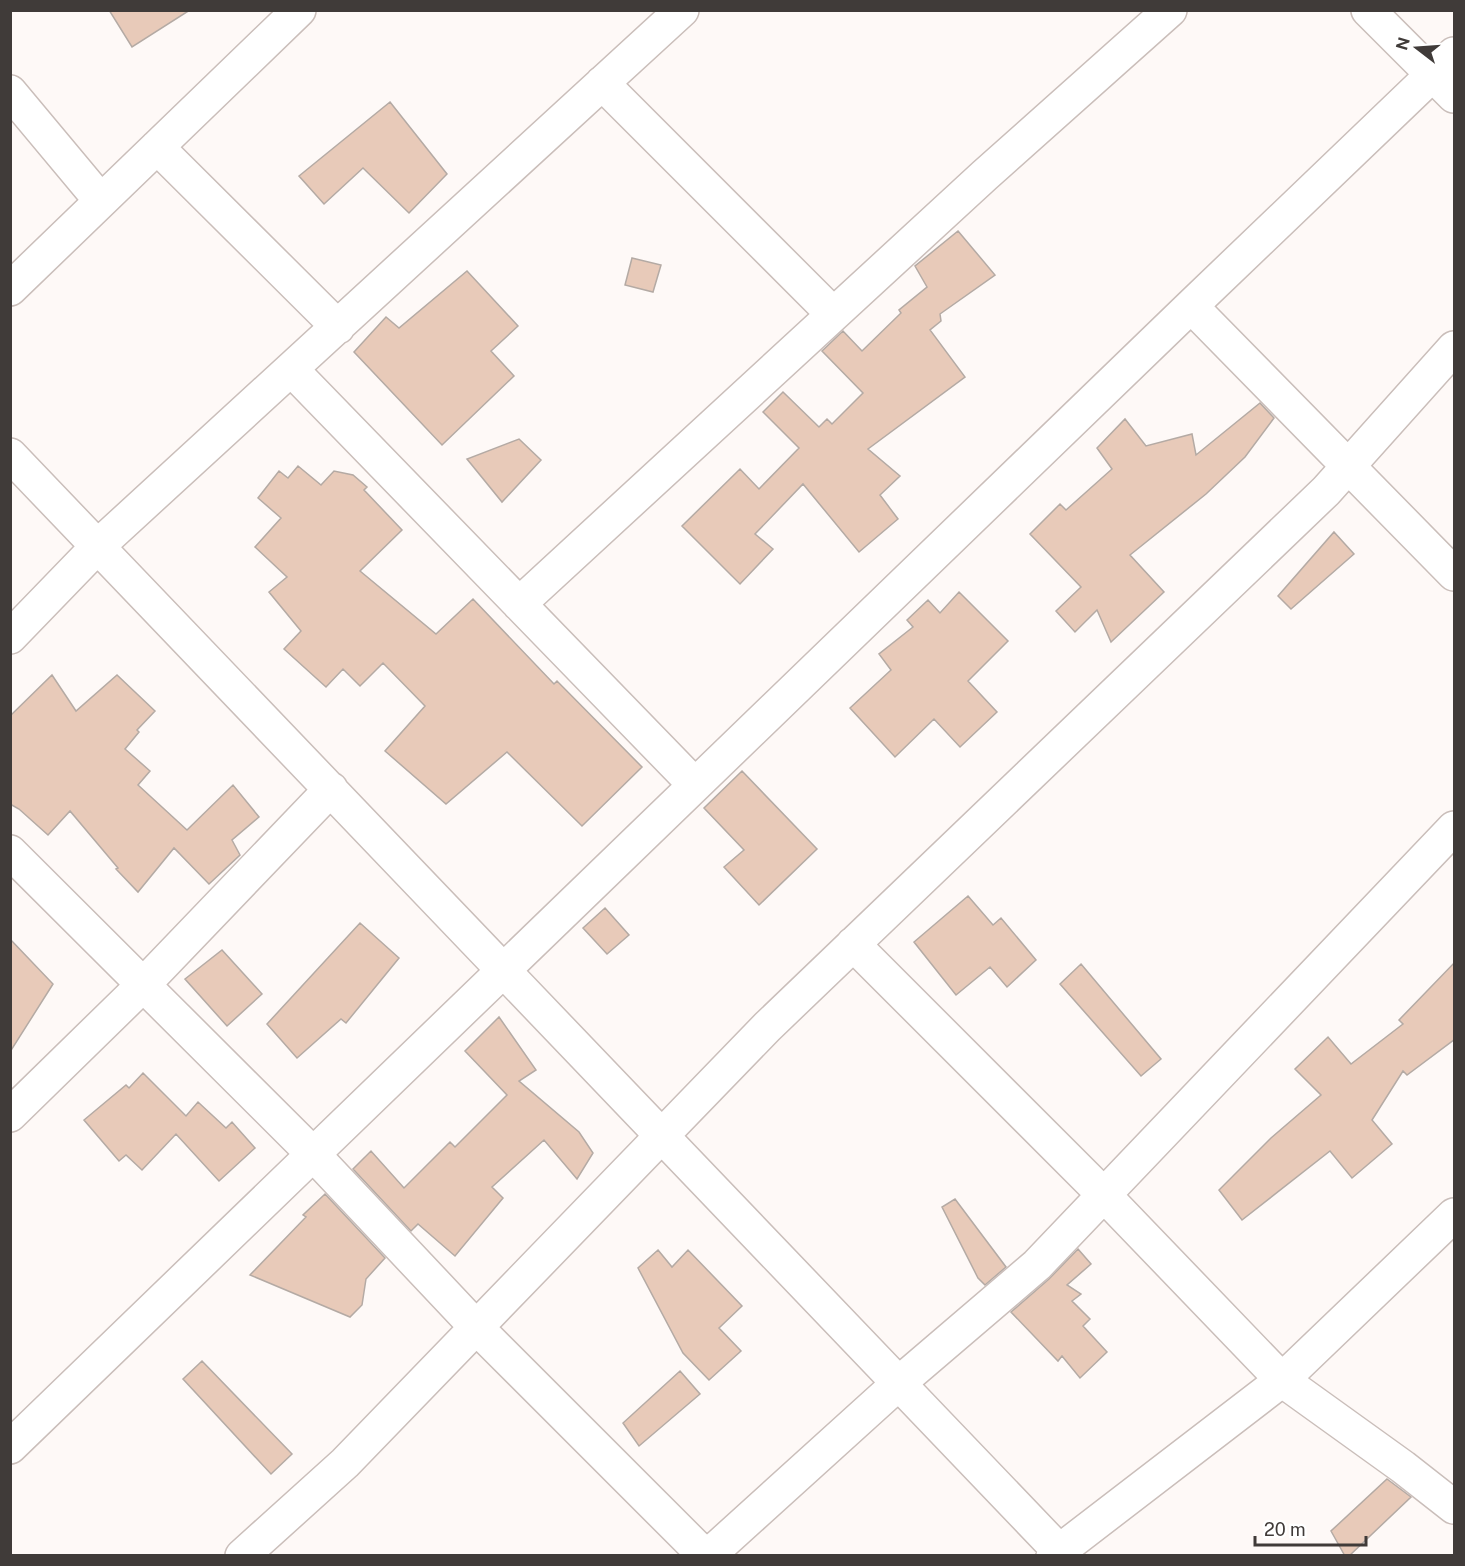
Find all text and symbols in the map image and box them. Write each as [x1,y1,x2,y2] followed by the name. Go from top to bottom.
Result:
[1387,18,1447,78] north arrow
[1392,35,1414,53] text: N
[1255,1509,1366,1547] scale bar
[1264,1519,1306,1540] text: 20 m

